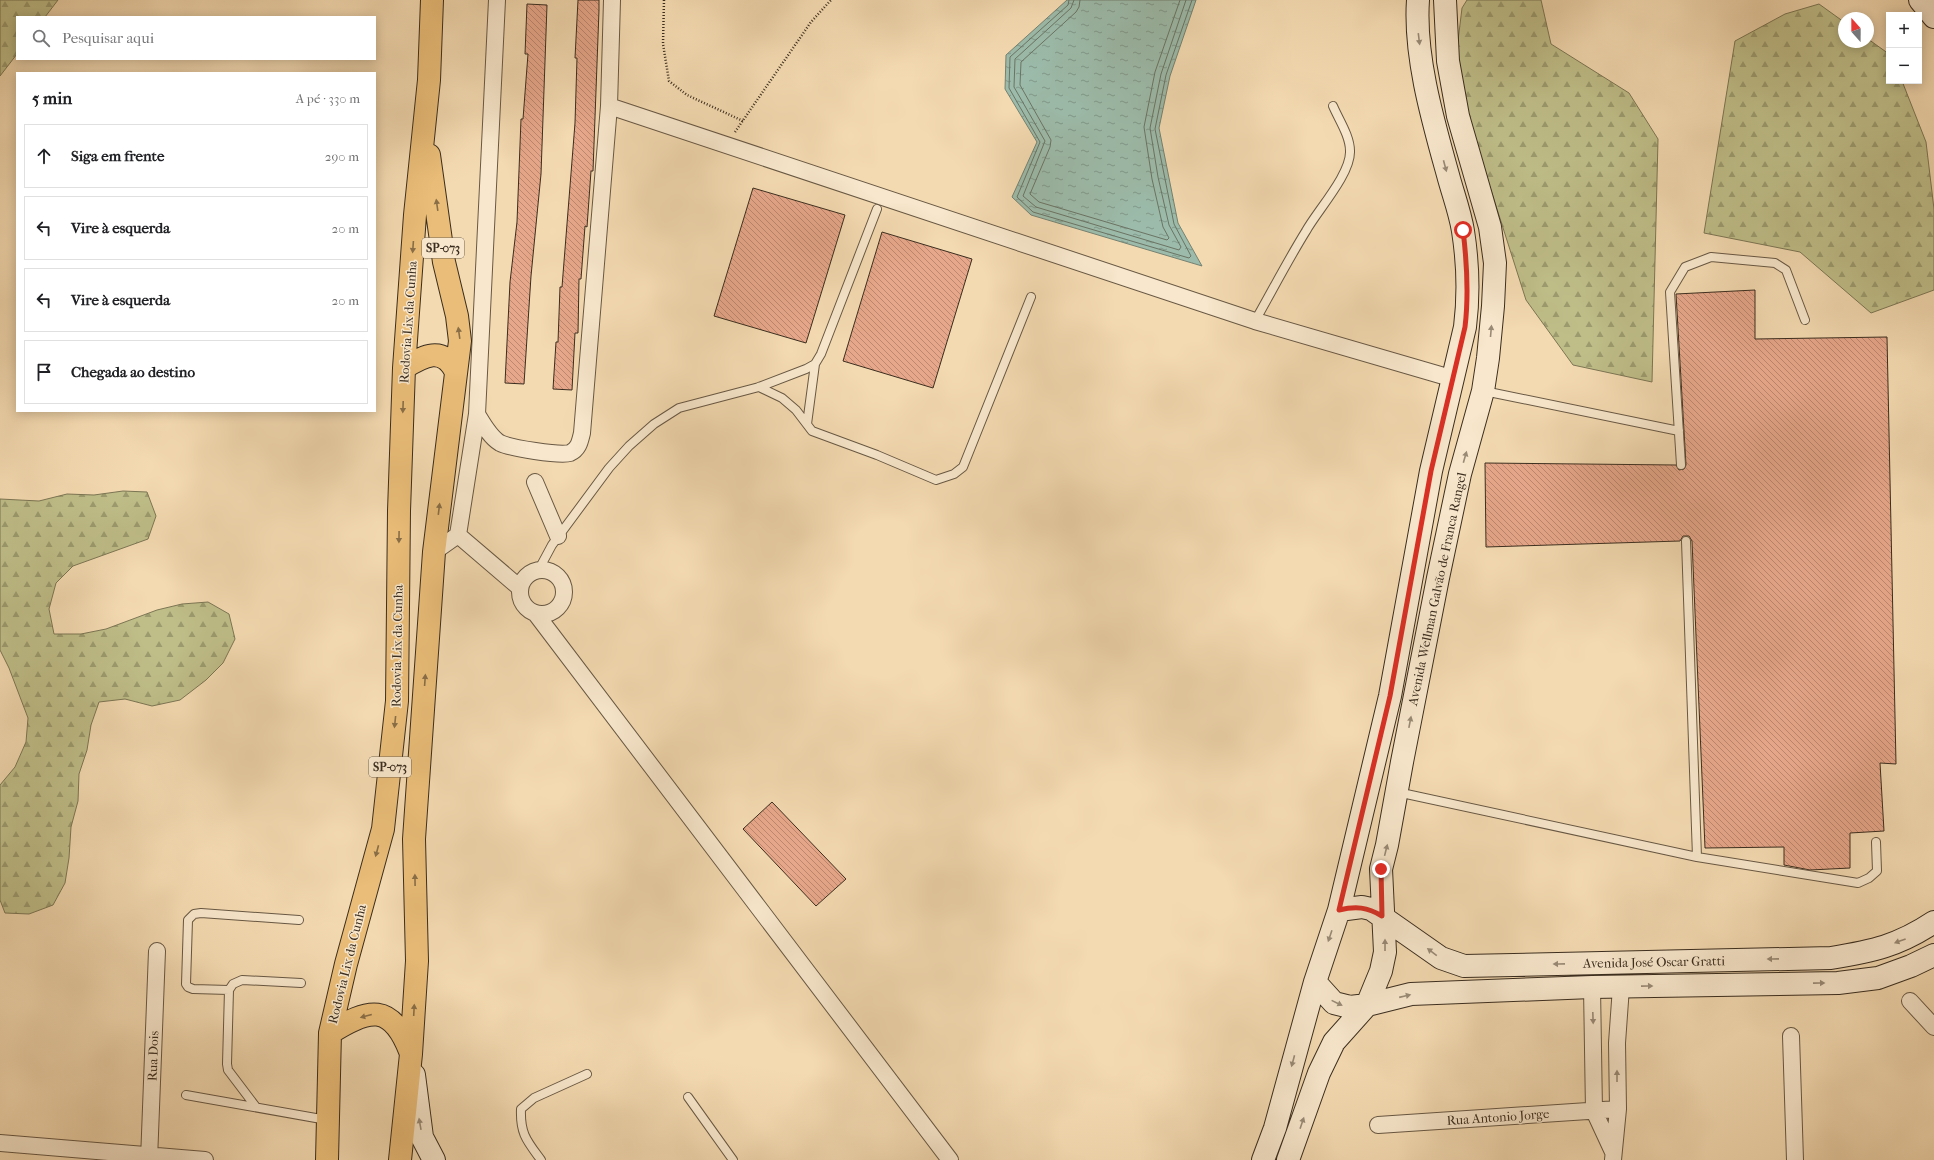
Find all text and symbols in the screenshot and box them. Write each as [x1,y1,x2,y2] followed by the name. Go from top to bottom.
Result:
[1838,12,1874,48] north arrow
[1886,12,1922,84] map controls
[1886,12,1922,48] button: +
[16,16,376,60] search box
[30,27,52,49] icon: search
[62,29,154,47] text: Pesquisar aqui
[1416,33,1423,45] one-way arrow
[1886,48,1922,84] button: −
[32,88,72,108] text: 5 min
[296,91,360,106] text: A pé · 330 m
[33,145,55,167] icon: ahead
[71,147,164,165] text: Siga em frente
[325,149,359,164] text: 290 m
[1442,160,1448,172] one-way arrow
[434,199,440,211] one-way arrow
[33,217,55,239] icon: left
[71,219,170,237] text: Vire à esquerda
[332,221,359,236] text: 20 m
[1454,221,1472,239] route start
[422,238,464,258] road number: SP-073
[410,241,417,253] one-way arrow
[396,259,420,384] street label: Rodovia Lix da Cunha
[33,289,55,311] icon: left
[71,291,170,309] text: Vire à esquerda
[332,293,359,308] text: 20 m
[1488,325,1495,337] one-way arrow
[456,327,462,339] one-way arrow
[33,361,55,383] icon: arrive
[71,363,195,381] text: Chegada ao destino
[399,401,406,413] one-way arrow
[1462,451,1468,463] one-way arrow
[1405,471,1469,708] street label: Avenida Wellman Galvão de Franca Rangel
[436,503,442,515] one-way arrow
[396,531,402,544] one-way arrow
[388,584,406,707] street label: Rodovia Lix da Cunha
[422,674,429,686] one-way arrow
[392,716,398,728] one-way arrow
[1407,716,1413,728] one-way arrow
[369,757,411,777] road number: SP-073
[1383,843,1389,855] one-way arrow
[374,845,380,857] one-way arrow
[1372,860,1390,878] route end
[412,873,418,886] one-way arrow
[325,902,369,1025] street label: Rodovia Lix da Cunha
[1327,930,1333,942] one-way arrow
[1382,938,1388,951] one-way arrow
[1894,938,1906,944] one-way arrow
[1427,948,1437,956] one-way arrow
[1582,953,1725,971] street label: Avenida José Oscar Gratti
[1766,956,1779,962] one-way arrow
[1552,961,1565,967] one-way arrow
[1813,980,1825,987] one-way arrow
[1641,983,1654,989] one-way arrow
[1399,993,1411,999] one-way arrow
[1331,1000,1343,1006] one-way arrow
[411,1003,417,1016] one-way arrow
[1590,1012,1597,1024] one-way arrow
[360,1013,372,1019] one-way arrow
[145,1030,161,1081] street label: Rua Dois
[1290,1055,1296,1067] one-way arrow
[1614,1069,1620,1082] one-way arrow
[1446,1106,1550,1128] street label: Rua Antonio Jorge
[1299,1117,1305,1129] one-way arrow
[417,1118,423,1130] one-way arrow

